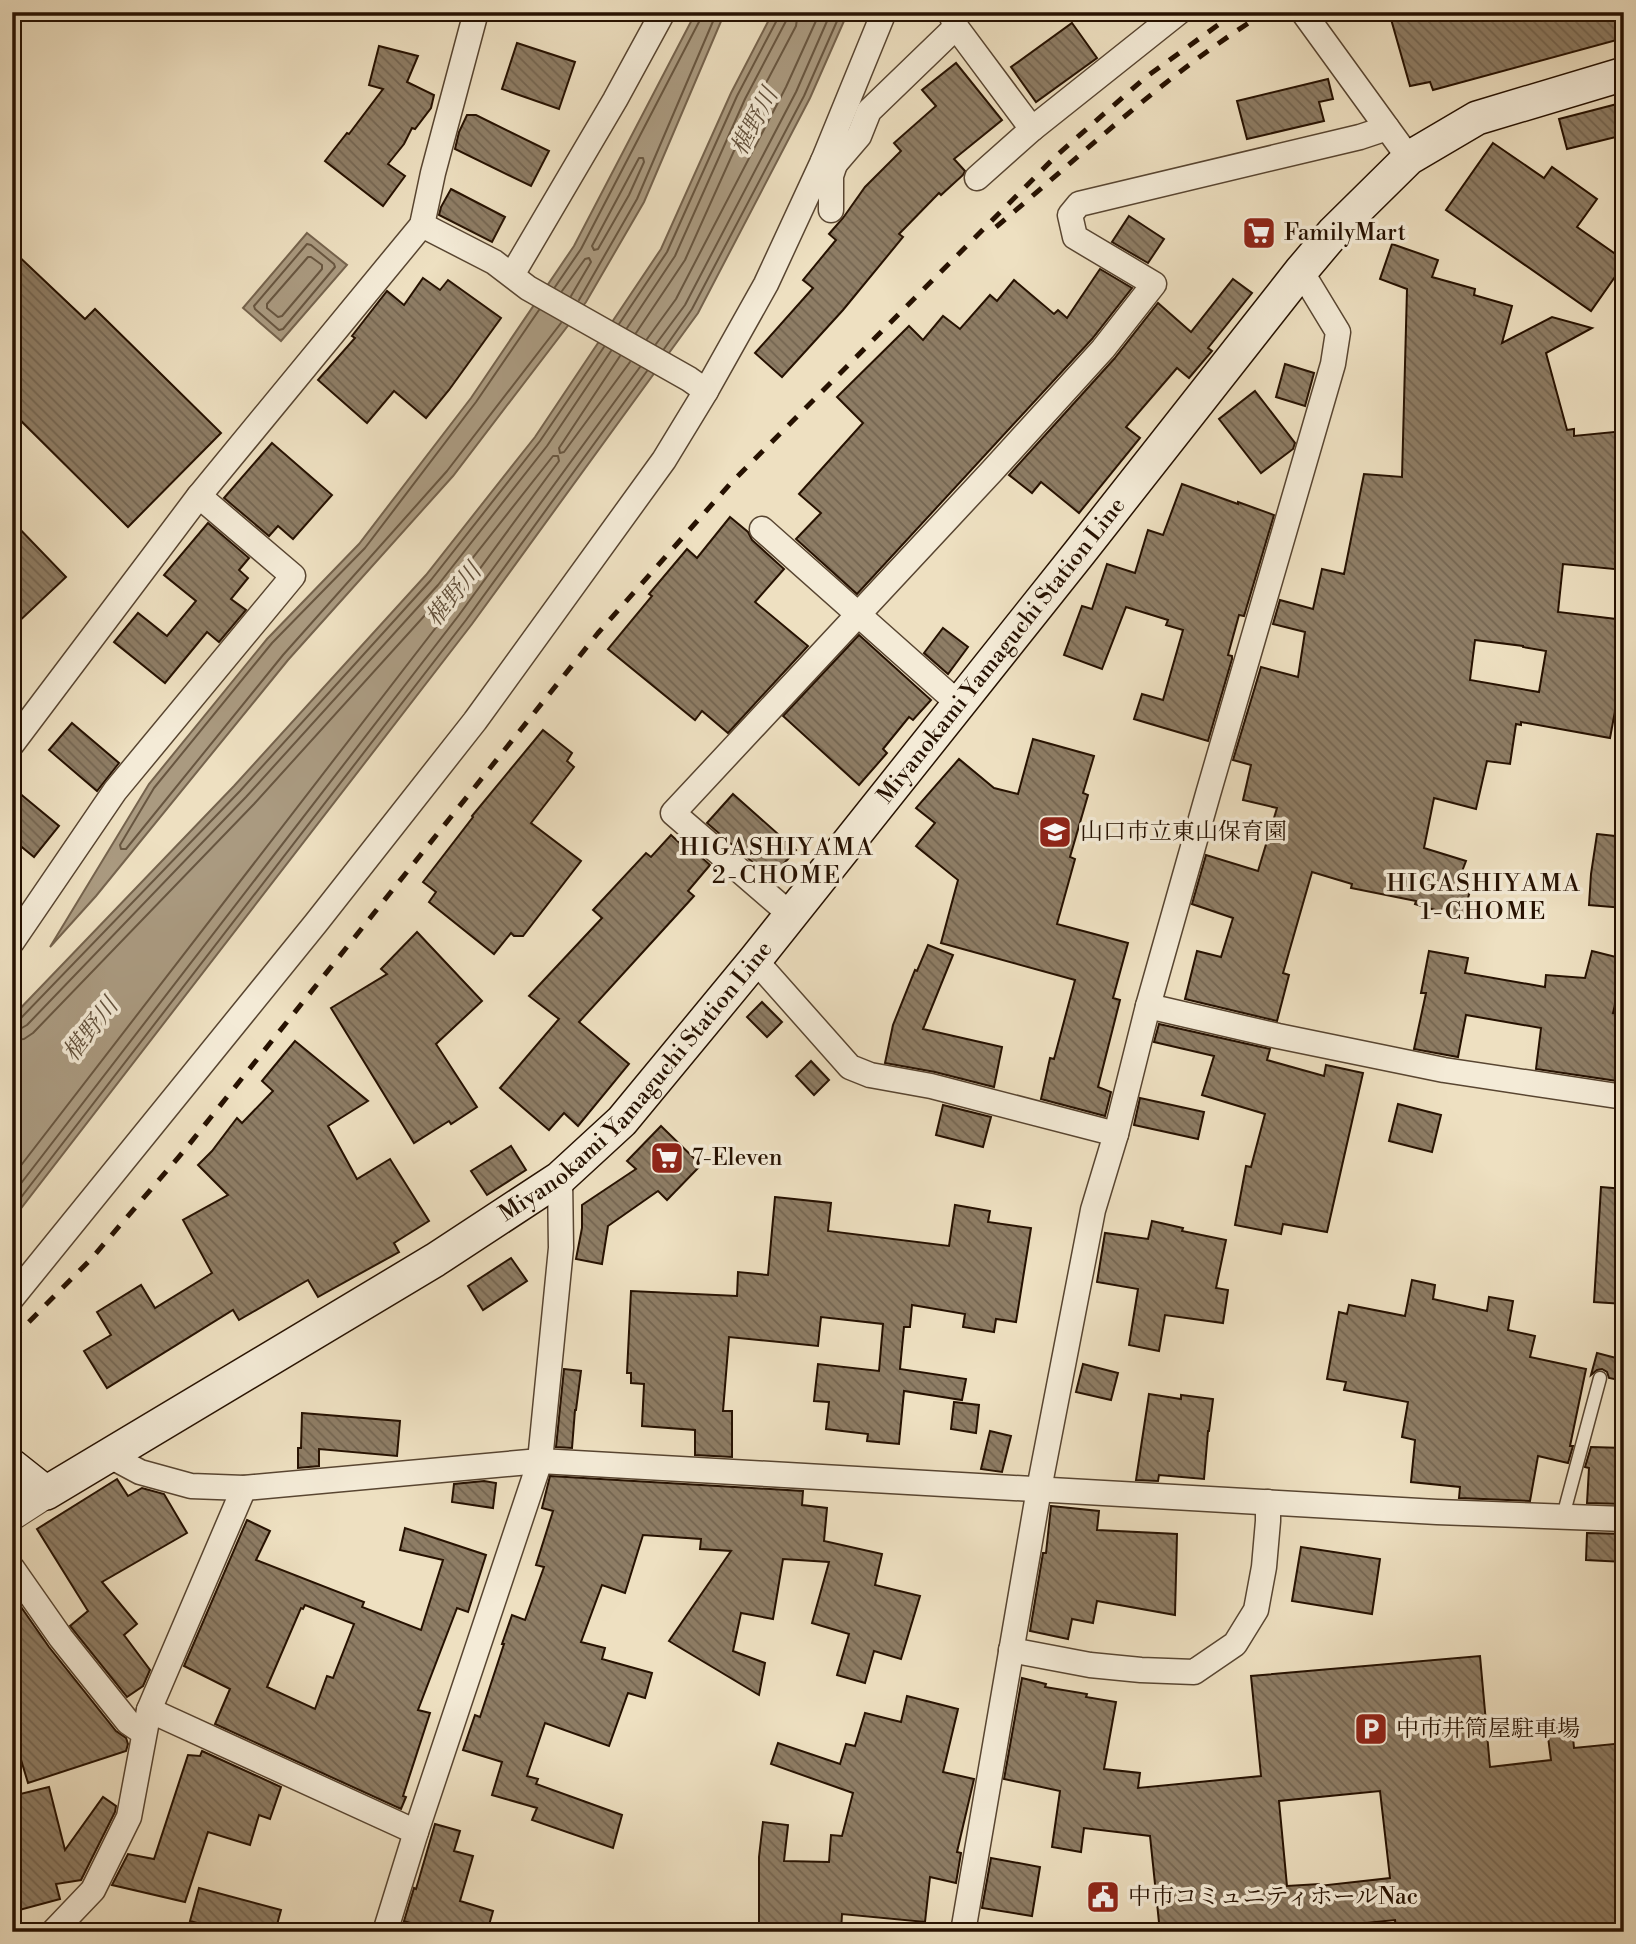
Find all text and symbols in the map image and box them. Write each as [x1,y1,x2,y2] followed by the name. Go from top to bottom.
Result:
[725,81,787,161] water label: 椹野川
[1240,214,1278,252] supermarket icon: FamilyMart
[1284,219,1406,247] place label: FamilyMart
[871,492,1131,809] street label: Miyanokami Yamaguchi Station Line
[420,555,490,632] water label: 椹野川
[1036,813,1074,851] school or university icon: 山口市立東山保育園
[1080,818,1287,846] place label: 山口市立東山保育園
[679,833,875,891] district label: HIGASHIYAMA 2-CHOME
[1386,869,1582,927] district label: HIGASHIYAMA 1-CHOME
[494,936,778,1228] street label: Miyanokami Yamaguchi Station Line
[57,990,127,1068] water label: 椹野川
[648,1139,686,1177] supermarket icon: 7-Eleven
[692,1144,783,1172] place label: 7-Eleven
[1352,1710,1390,1748] parking icon: 中市井筒屋駐車場
[1396,1715,1580,1743] place label: 中市井筒屋駐車場
[1084,1878,1122,1916] public building icon: 中市コミュニティホールNac
[1128,1883,1418,1911] place label: 中市コミュニティホールNac

